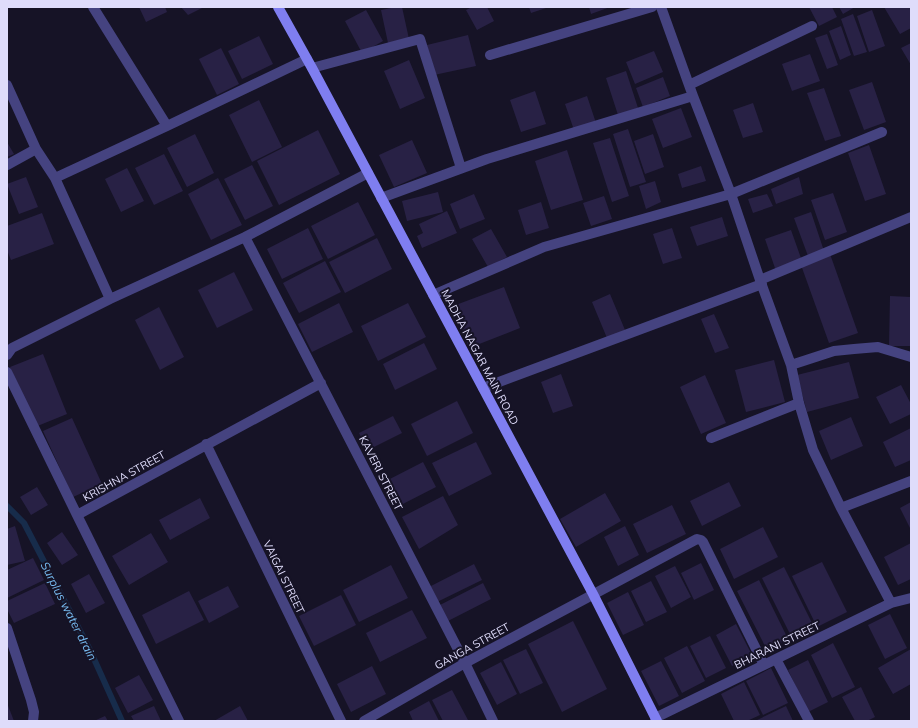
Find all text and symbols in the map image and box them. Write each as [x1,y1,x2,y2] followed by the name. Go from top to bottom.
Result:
[438,287,522,427] street label: MADHA NAGAR MAIN ROAD
[356,433,406,513] street label: KAVERI STREET
[80,447,168,504] street label: KRISHNA STREET
[260,538,308,616] street label: VAIGAI STREET
[38,559,100,663] water label: Surplus water drain
[732,618,823,672] street label: BHARANI STREET
[432,619,512,672] street label: GANGA STREET

